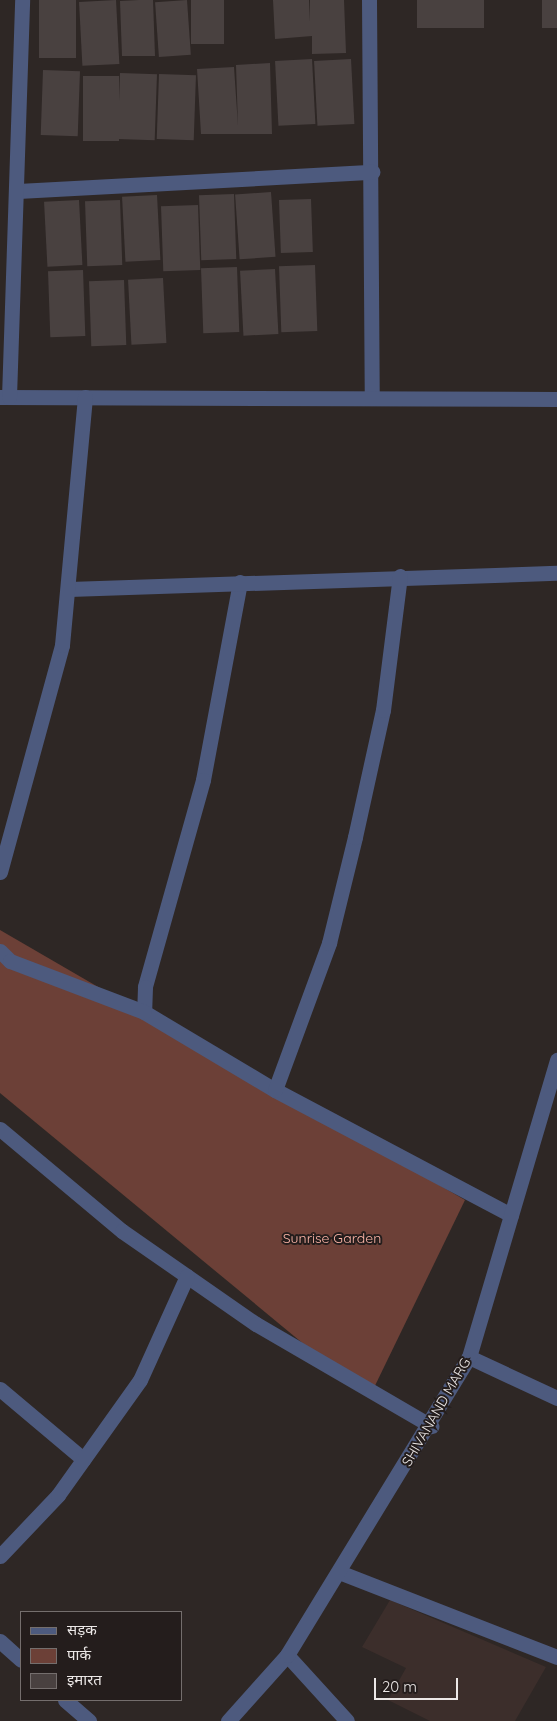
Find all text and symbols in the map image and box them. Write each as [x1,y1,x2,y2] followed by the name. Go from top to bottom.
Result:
[283,1230,381,1246] park label: Sunrise Garden
[398,1355,474,1469] street label: SHIVANAND MARG
[20,1611,182,1701] legend
[67,1620,97,1639] text: सड़क
[67,1645,91,1664] text: पार्क
[377,1668,461,1700] scale bar
[67,1670,102,1689] text: इमारत
[382,1677,417,1696] text: 20 m

